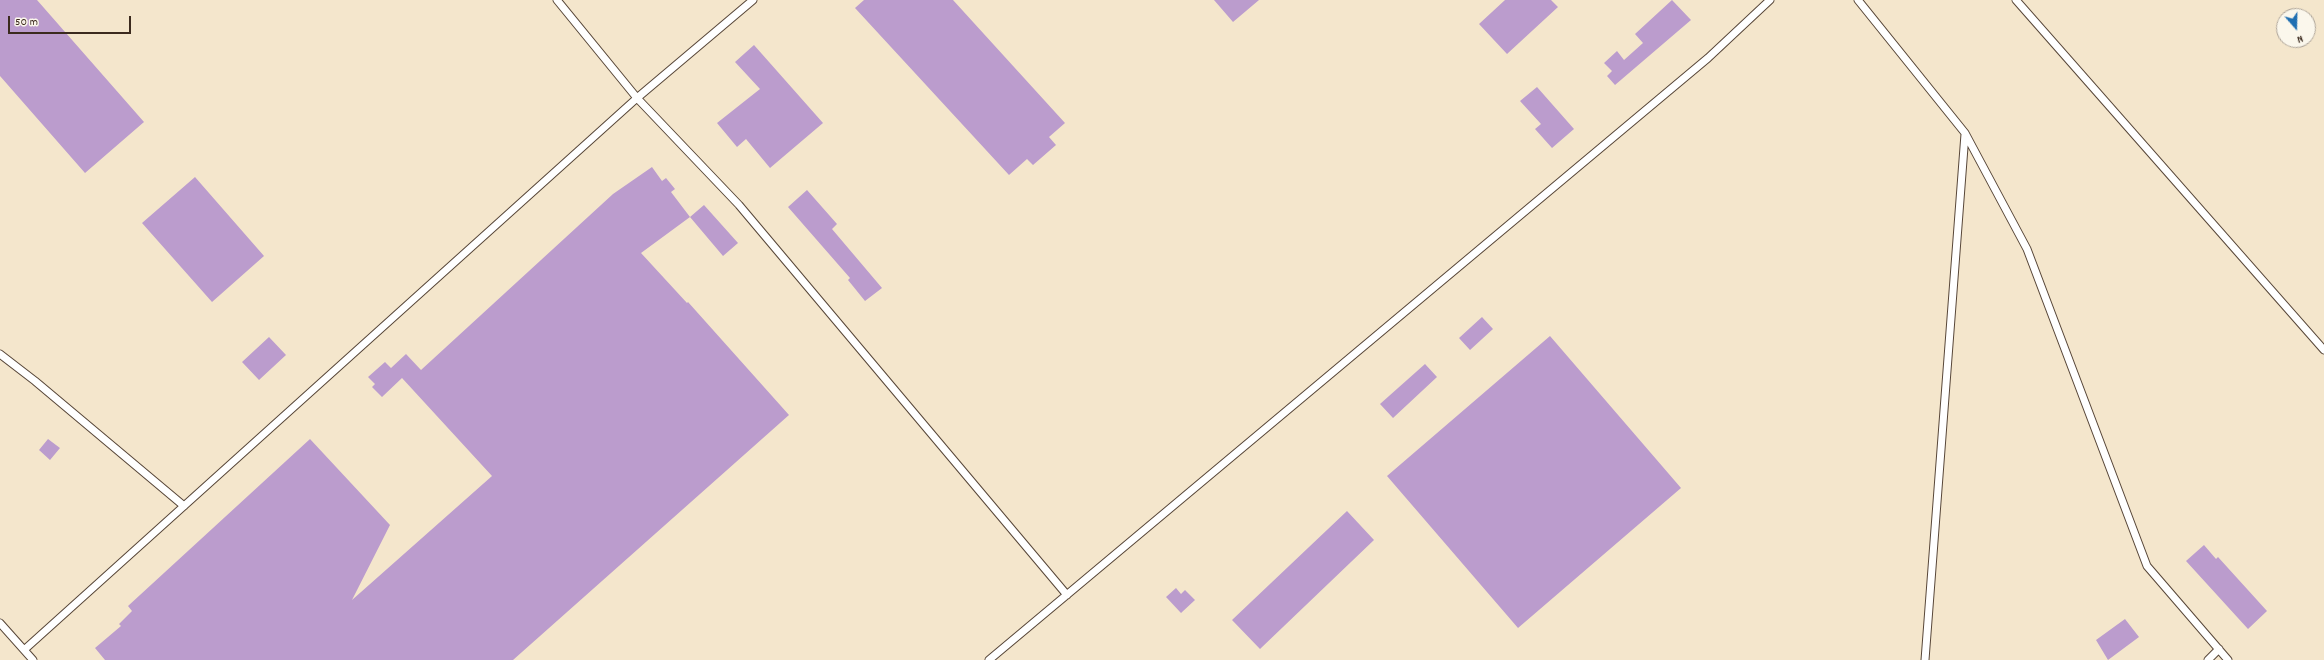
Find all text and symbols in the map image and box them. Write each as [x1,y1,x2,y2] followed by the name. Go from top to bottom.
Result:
[10,8,133,34] scale bar
[2276,8,2316,48] north arrow
[15,14,38,31] text: 50 m
[2294,30,2305,47] text: N

